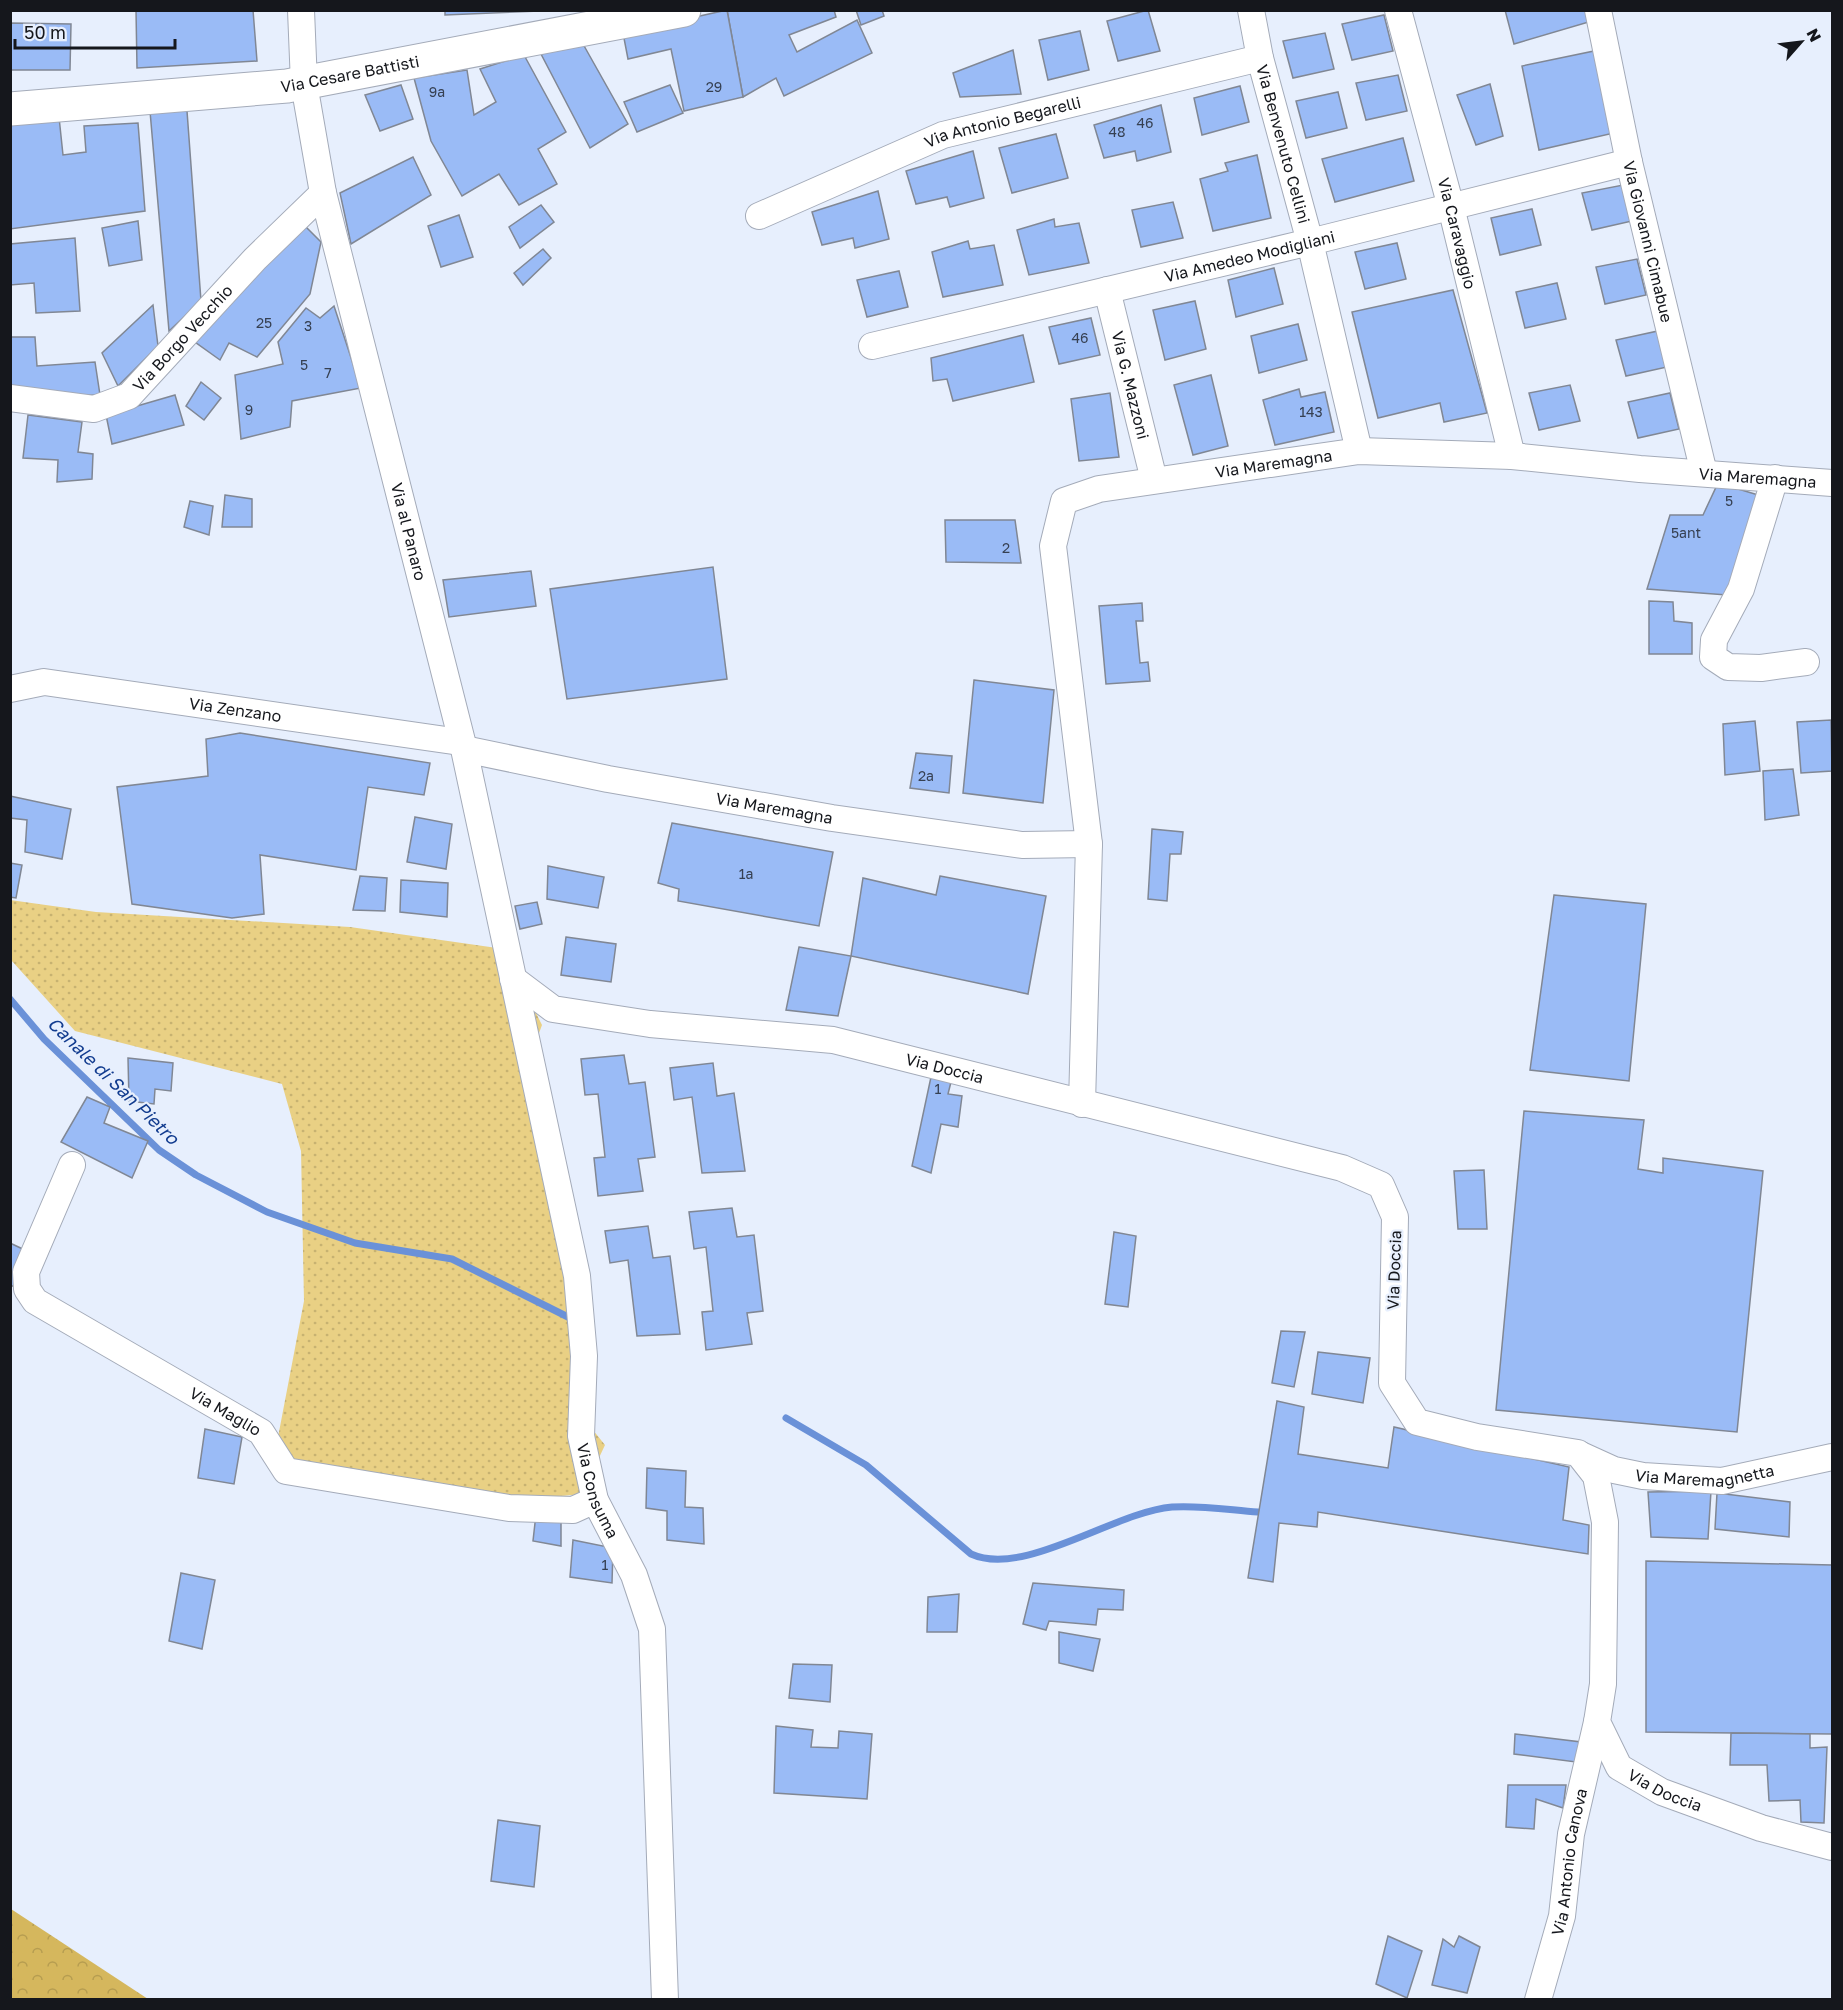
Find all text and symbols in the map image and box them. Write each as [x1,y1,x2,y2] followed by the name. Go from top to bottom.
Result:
[15,12,176,50] scale bar
[1771,12,1831,72] north arrow
[24,21,66,43] text: 50 m
[1803,25,1826,45] text: N
[280,51,421,96] street label: Via Cesare Battisti
[1252,62,1315,226] street label: Via Benvenuto Cellini
[706,78,722,95] house number: 29
[429,83,445,100] house number: 9a
[921,92,1083,152] street label: Via Antonio Begarelli
[1136,114,1154,131] house number: 46
[1108,123,1126,140] house number: 48
[1619,159,1677,324] street label: Via Giovanni Cimabue
[1434,175,1481,291] street label: Via Caravaggio
[1162,226,1337,286] street label: Via Amedeo Modigliani
[128,280,237,396] street label: Via Borgo Vecchio
[256,314,272,331] house number: 25
[304,317,312,334] house number: 3
[1071,329,1089,346] house number: 46
[1108,329,1154,441] street label: Via G. Mazzoni
[300,356,308,373] house number: 5
[324,364,332,381] house number: 7
[245,401,253,418] house number: 9
[1299,403,1323,420] house number: 143
[1214,445,1334,482] street label: Via Maremagna
[1698,463,1817,492] street label: Via Maremagna
[387,481,431,583] street label: Via al Panaro
[1725,492,1733,509] house number: 5
[1671,524,1701,541] house number: 5ant
[1002,539,1010,556] house number: 2
[188,693,283,726] street label: Via Zenzano
[918,767,934,784] house number: 2a
[714,788,834,828] street label: Via Maremagna
[739,865,753,882] house number: 1a
[44,1012,185,1149] water label: Canale di San Pietro
[904,1049,986,1088] street label: Via Doccia
[935,1080,942,1097] house number: 1
[1383,1230,1405,1310] street label: Via Doccia
[186,1383,265,1440] street label: Via Maglio
[573,1441,623,1542] street label: Via Consuma
[1633,1460,1776,1491] street label: Via Maremagnetta
[602,1556,609,1573] house number: 1
[1624,1764,1705,1816] street label: Via Doccia
[1547,1786,1591,1938] street label: Via Antonio Canova

